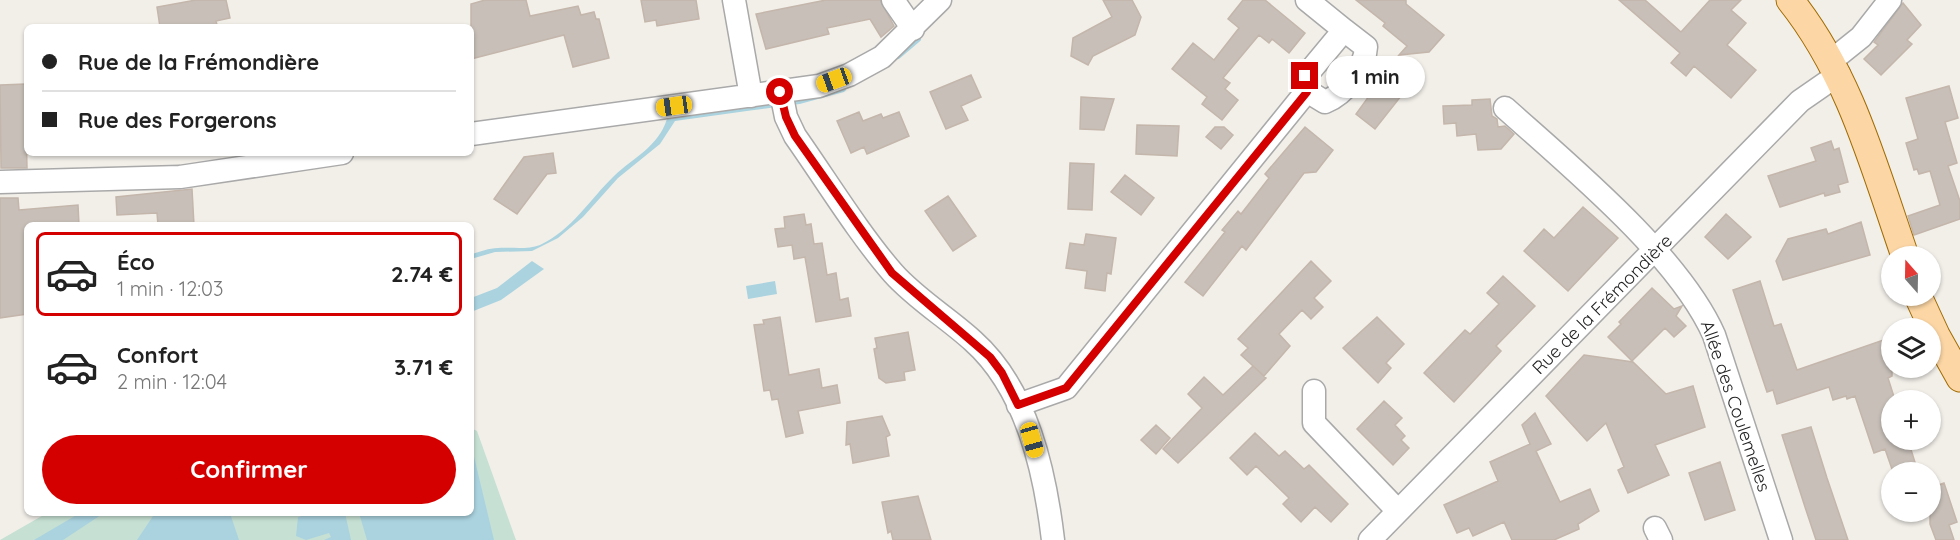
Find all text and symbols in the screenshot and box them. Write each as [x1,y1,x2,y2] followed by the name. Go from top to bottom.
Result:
[78,48,319,76] text: Rue de la Frémondière
[1326,55,1425,97] callout: 1 min
[1291,62,1318,89] route end
[1351,64,1400,89] text: 1 min
[814,65,854,95] car
[766,78,793,105] route start
[655,95,693,117] car
[78,106,277,134] text: Rue des Forgerons
[1527,229,1677,379] street label: Rue de la Frémondière
[1881,246,1941,306] north arrow
[1881,246,1941,522] map controls
[45,247,99,301] icon: car
[117,248,155,276] text: Éco
[391,260,453,288] text: 2.74 €
[117,276,223,301] text: 1 min · 12:03
[1696,317,1776,495] street label: Allée des Coulemelles
[1881,318,1941,378] button: layers
[45,340,99,394] icon: car
[117,341,199,369] text: Confort
[394,353,453,381] text: 3.71 €
[117,369,227,394] text: 2 min · 12:04
[1881,390,1941,450] button: +
[1018,420,1046,460] car
[42,435,456,504] button: Confirmer
[1881,462,1941,522] button: −

